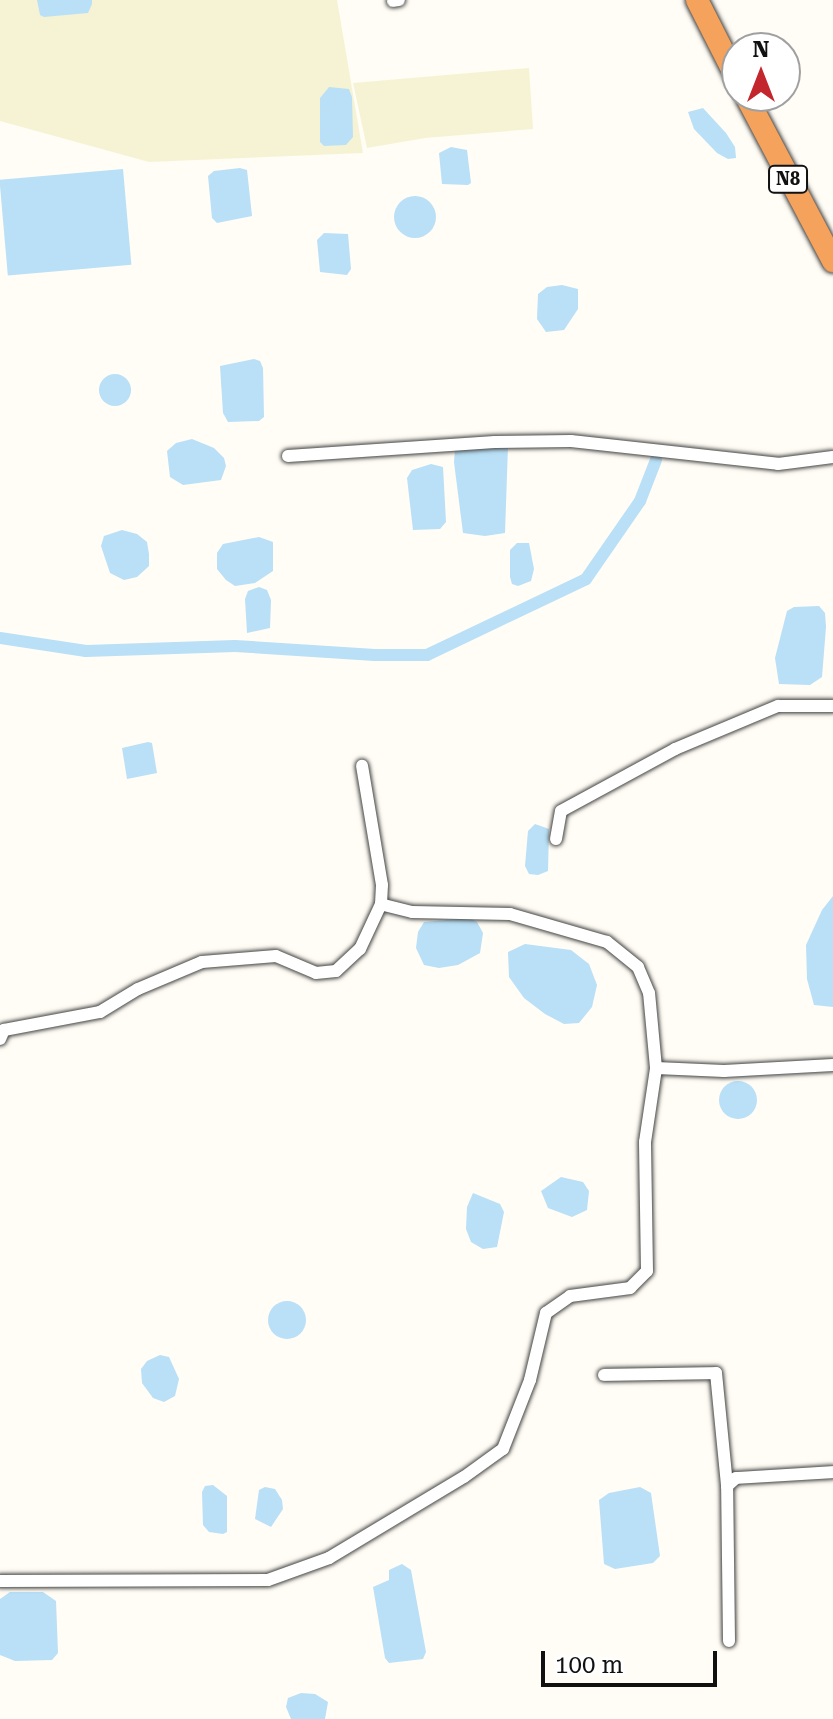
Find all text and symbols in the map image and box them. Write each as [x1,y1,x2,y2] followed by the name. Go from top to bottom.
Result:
[721,32,801,112] north arrow
[753,37,769,62] text: N
[768,165,808,193] road number: N8
[545,1635,721,1685] scale bar
[555,1651,623,1679] text: 100 m

